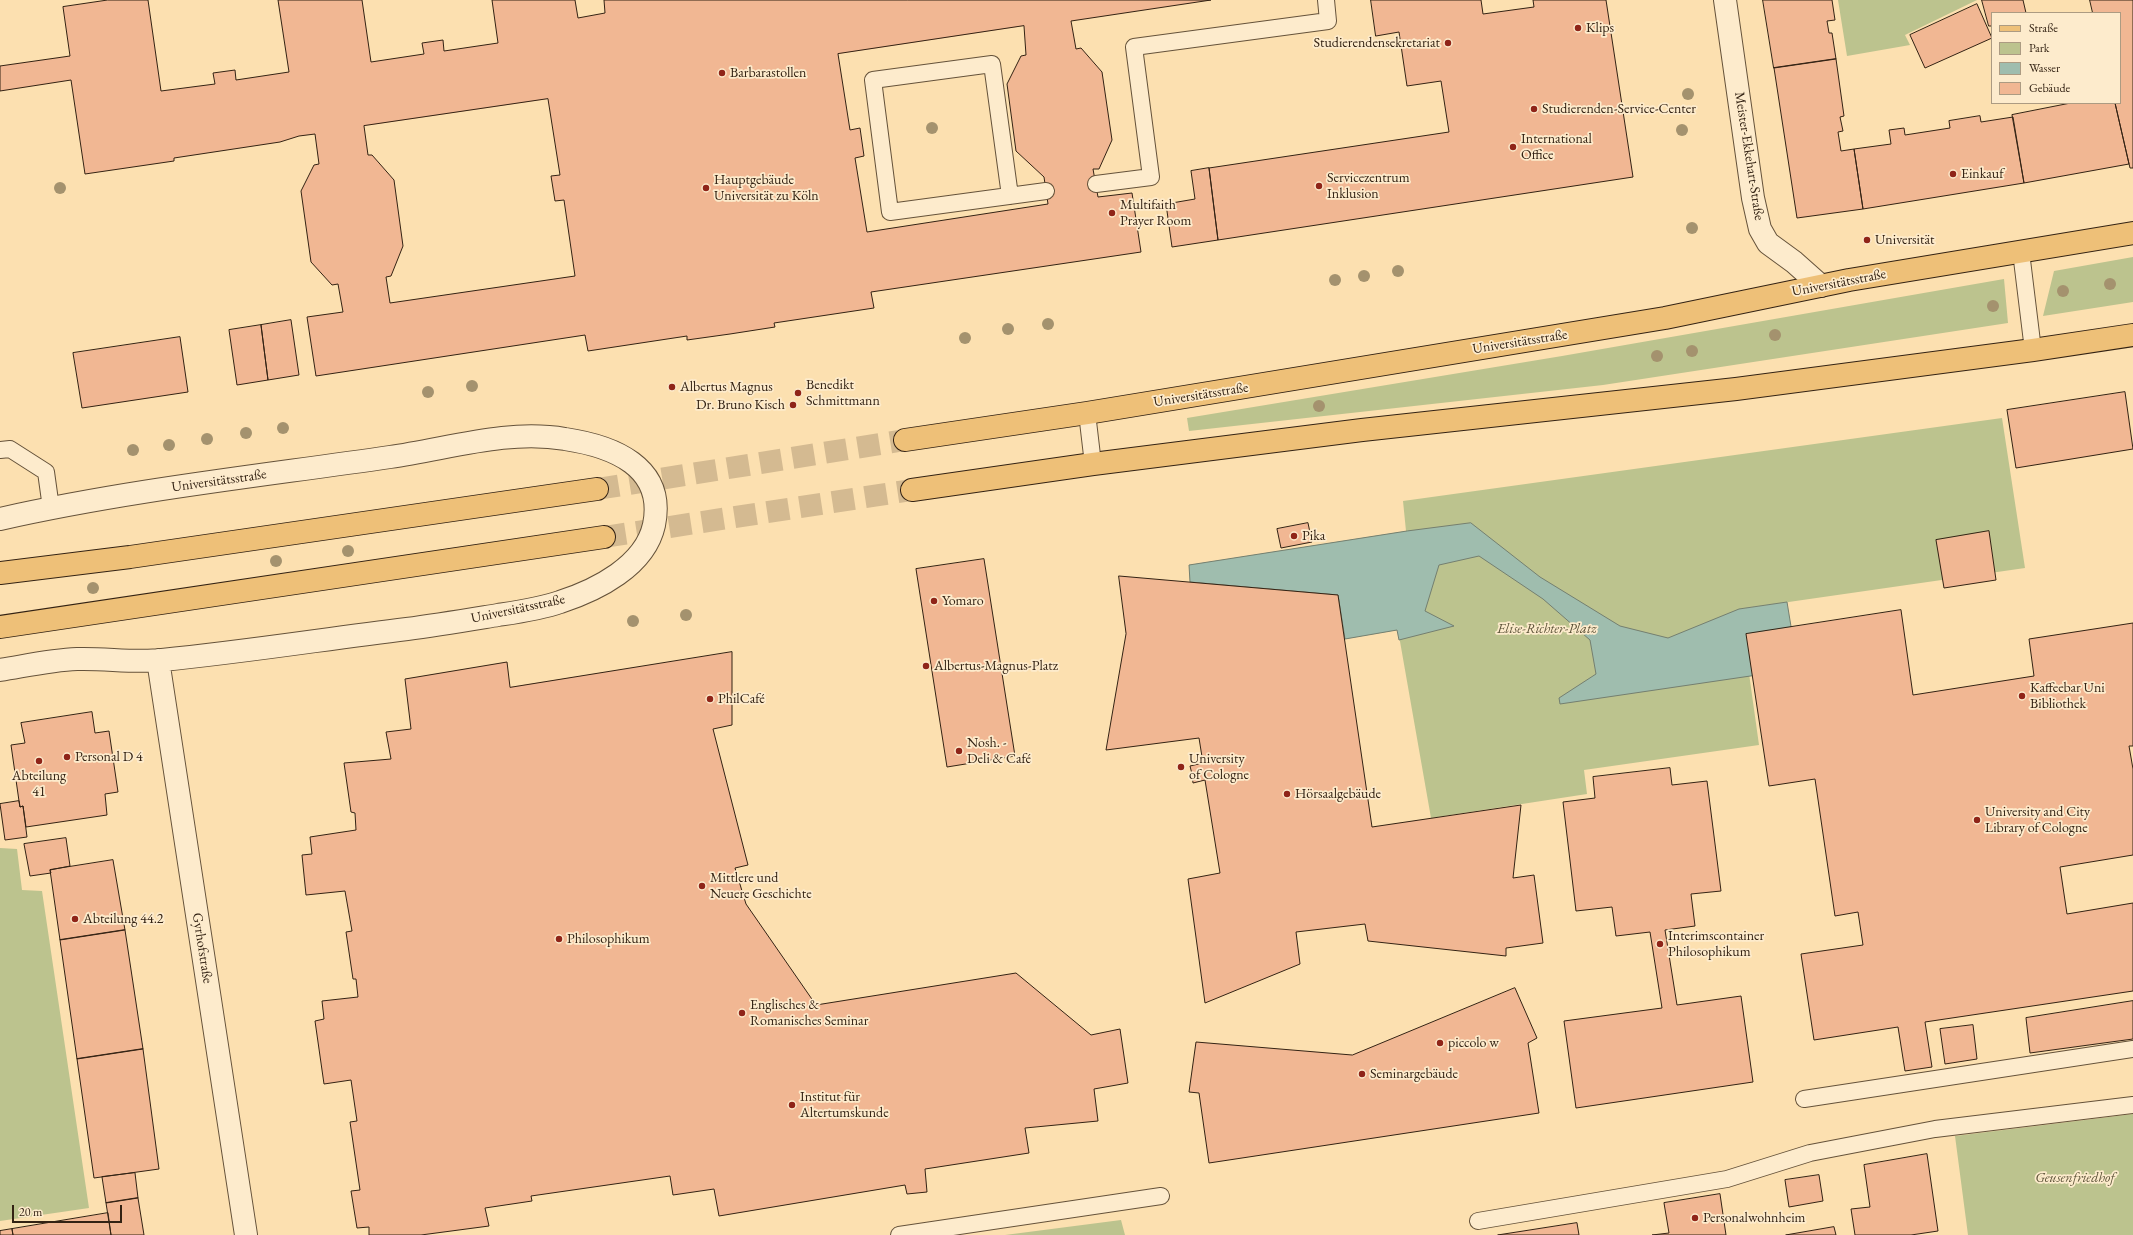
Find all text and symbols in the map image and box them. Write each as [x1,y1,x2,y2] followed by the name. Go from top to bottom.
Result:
[1991,12,2121,104] legend
[1586,20,1614,36] place label: Klips
[2029,20,2058,36] text: Straße
[1573,23,1583,33] marker: Klips
[1314,35,1440,51] place label: Studierendensekretariat
[1443,38,1453,48] marker: Studierendensekretariat
[2029,40,2049,56] text: Park
[2029,60,2060,76] text: Wasser
[730,65,806,81] place label: Barbarastollen
[717,68,727,78] marker: Barbarastollen
[2029,80,2070,96] text: Gebäude
[1731,90,1767,222] street label: Meister-Ekkehart-Straße
[1542,101,1696,117] place label: Studierenden-Service-Center
[1529,104,1539,114] marker: Studierenden-Service-Center
[1521,131,1592,164] place label: International Office
[1508,142,1518,152] marker: International Office
[1961,166,2004,182] place label: Einkauf
[1948,169,1958,179] marker: Einkauf
[1327,170,1410,202] place label: Servicezentrum Inklusion
[714,172,819,204] place label: Hauptgebäude Universität zu Köln
[1314,181,1324,191] marker: Servicezentrum Inklusion
[701,183,711,193] marker: Hauptgebäude Universität zu Köln
[1120,197,1191,230] place label: Multifaith Prayer Room
[1107,208,1117,218] marker: Multifaith Prayer Room
[1875,232,1934,248] place label: Universität
[1862,235,1872,245] marker: Universität
[1790,266,1888,300] street label: Universitätsstraße
[1471,326,1569,358] street label: Universitätsstraße
[806,377,880,410] place label: Benedikt Schmittmann
[680,379,773,395] place label: Albertus Magnus
[1152,379,1250,411] street label: Universitätsstraße
[667,382,677,392] marker: Albertus Magnus
[793,388,803,398] marker: Benedikt Schmittmann
[696,397,785,413] place label: Dr. Bruno Kisch
[788,400,798,410] marker: Dr. Bruno Kisch
[170,466,268,496] street label: Universitätsstraße
[1302,528,1325,544] place label: Pika
[1289,531,1299,541] marker: Pika
[469,591,567,627] street label: Universitätsstraße
[942,593,984,609] place label: Yomaro
[929,596,939,606] marker: Yomaro
[1497,621,1597,637] park label: Elise-Richter-Platz
[934,658,1058,674] place label: Albertus-Magnus-Platz
[921,661,931,671] marker: Albertus-Magnus-Platz
[2030,680,2105,712] place label: Kaffeebar Uni Bibliothek
[718,691,765,707] place label: PhilCafé
[2017,691,2027,701] marker: Kaffeebar Uni Bibliothek
[705,694,715,704] marker: PhilCafé
[967,735,1031,768] place label: Nosh. - Deli & Café
[954,746,964,756] marker: Nosh. - Deli & Café
[75,749,143,765] place label: Personal D 4
[1189,751,1249,784] place label: University of Cologne
[62,752,72,762] marker: Personal D 4
[34,756,44,766] marker: Abteilung 41
[1176,762,1186,772] marker: University of Cologne
[12,768,66,800] place label: Abteilung 41
[1295,786,1381,802] place label: Hörsaalgebäude
[1282,789,1292,799] marker: Hörsaalgebäude
[1985,804,2090,836] place label: University and City Library of Cologne
[1972,815,1982,825] marker: University and City Library of Cologne
[710,870,812,902] place label: Mittlere und Neuere Geschichte
[697,881,707,891] marker: Mittlere und Neuere Geschichte
[83,911,164,927] place label: Abteilung 44.2
[188,911,216,985] street label: Gyrhofstraße
[70,914,80,924] marker: Abteilung 44.2
[1668,928,1764,960] place label: Interimscontainer Philosophikum
[567,931,650,947] place label: Philosophikum
[554,934,564,944] marker: Philosophikum
[1655,939,1665,949] marker: Interimscontainer Philosophikum
[750,997,868,1030] place label: Englisches & Romanisches Seminar
[737,1008,747,1018] marker: Englisches & Romanisches Seminar
[1448,1035,1499,1051] place label: piccolo w
[1435,1038,1445,1048] marker: piccolo w
[1370,1066,1458,1082] place label: Seminargebäude
[1357,1069,1367,1079] marker: Seminargebäude
[800,1089,889,1122] place label: Institut für Altertumskunde
[787,1100,797,1110] marker: Institut für Altertumskunde
[2035,1170,2115,1186] park label: Geusenfriedhof
[14,1197,124,1223] scale bar
[19,1204,42,1220] text: 20 m
[1703,1210,1806,1226] place label: Personalwohnheim
[1690,1213,1700,1223] marker: Personalwohnheim

